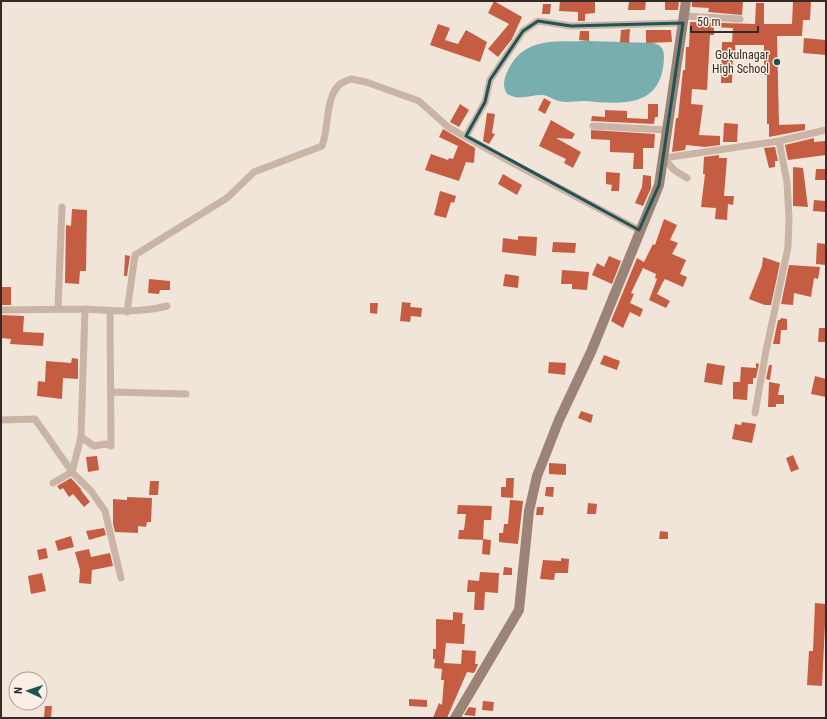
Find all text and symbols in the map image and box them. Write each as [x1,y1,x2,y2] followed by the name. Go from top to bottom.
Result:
[691,8,758,34] scale bar
[697,15,721,29] text: 50 m
[712,48,769,76] place label: Gokulnagar High School
[772,57,782,67] marker: Gokulnagar High School
[8,671,48,711] north arrow
[12,687,25,694] text: N

